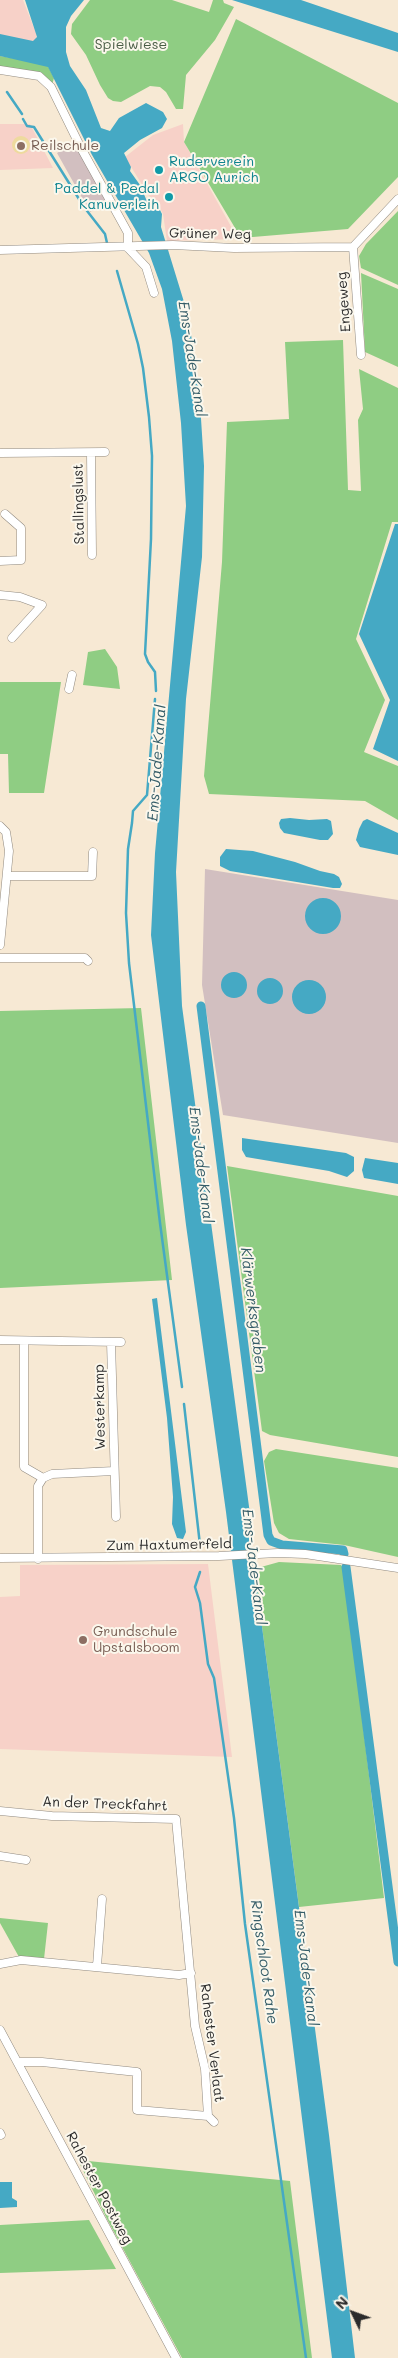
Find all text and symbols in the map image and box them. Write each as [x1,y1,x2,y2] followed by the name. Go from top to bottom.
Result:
[95,37,167,53] park label: Spielwiese
[31,138,99,154] place label: Reilschule
[15,140,27,152] marker: Reilschule
[169,154,258,186] place label: Ruderverein ARGO Aurich
[153,164,165,176] marker: Ruderverein ARGO Aurich
[54,181,159,213] place label: Paddel & Pedal Kanuverleih
[163,191,175,203] marker: Paddel & Pedal Kanuverleih
[169,225,251,243] street label: Grüner Weg
[334,271,354,333] street label: Engeweg
[174,300,210,418] water label: Ems-Jade-Kanal
[70,463,88,545] street label: Stallingslust
[144,704,170,822] water label: Ems-Jade-Kanal
[185,1106,217,1224] water label: Ems-Jade-Kanal
[236,1246,270,1374] water label: Klärwerksgraben
[91,1364,109,1450] street label: Westerkamp
[238,1508,270,1626] water label: Ems-Jade-Kanal
[106,1536,232,1554] street label: Zum Haxtumerfeld
[93,1624,180,1656] place label: Grundschule Upstalsboom
[77,1634,89,1646] marker: Grundschule Upstalsboom
[42,1793,168,1815] street label: An der Treckfahrt
[246,1899,282,2025] water label: Ringschloot Rahe
[290,1909,322,2027] water label: Ems-Jade-Kanal
[196,1983,228,2103] street label: Rahester Verlaat
[62,2129,136,2247] street label: Rahester Postweg
[328,2288,378,2338] north arrow
[331,2292,352,2313] text: N

